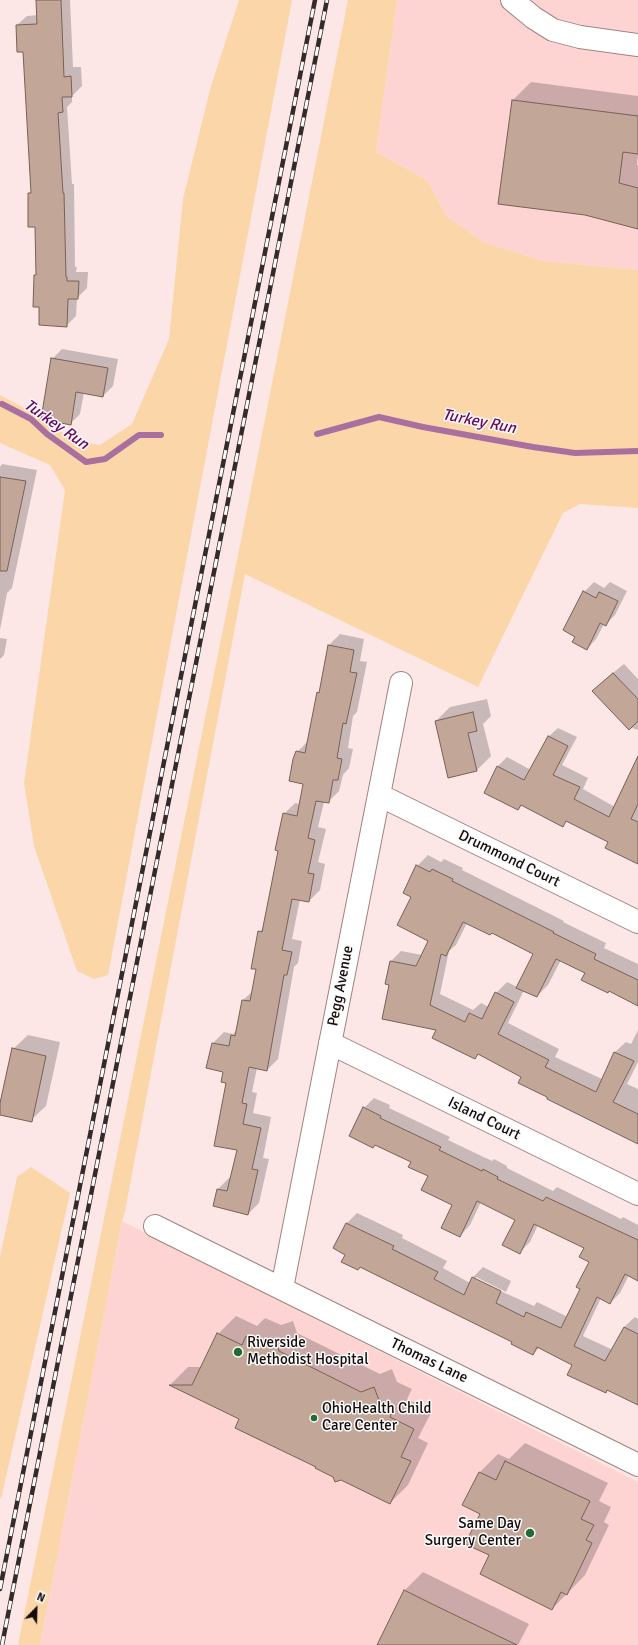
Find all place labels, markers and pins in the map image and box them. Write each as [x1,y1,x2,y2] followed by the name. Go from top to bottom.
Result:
[247,1334,369,1369] place label: Riverside Methodist Hospital
[232,1346,244,1358] marker: Riverside Methodist Hospital
[322,1400,432,1435] place label: OhioHealth Child Care Center
[309,1413,319,1423] marker: OhioHealth Child Care Center
[425,1515,521,1550] place label: Same Day Surgery Center
[524,1527,536,1539] marker: Same Day Surgery Center

